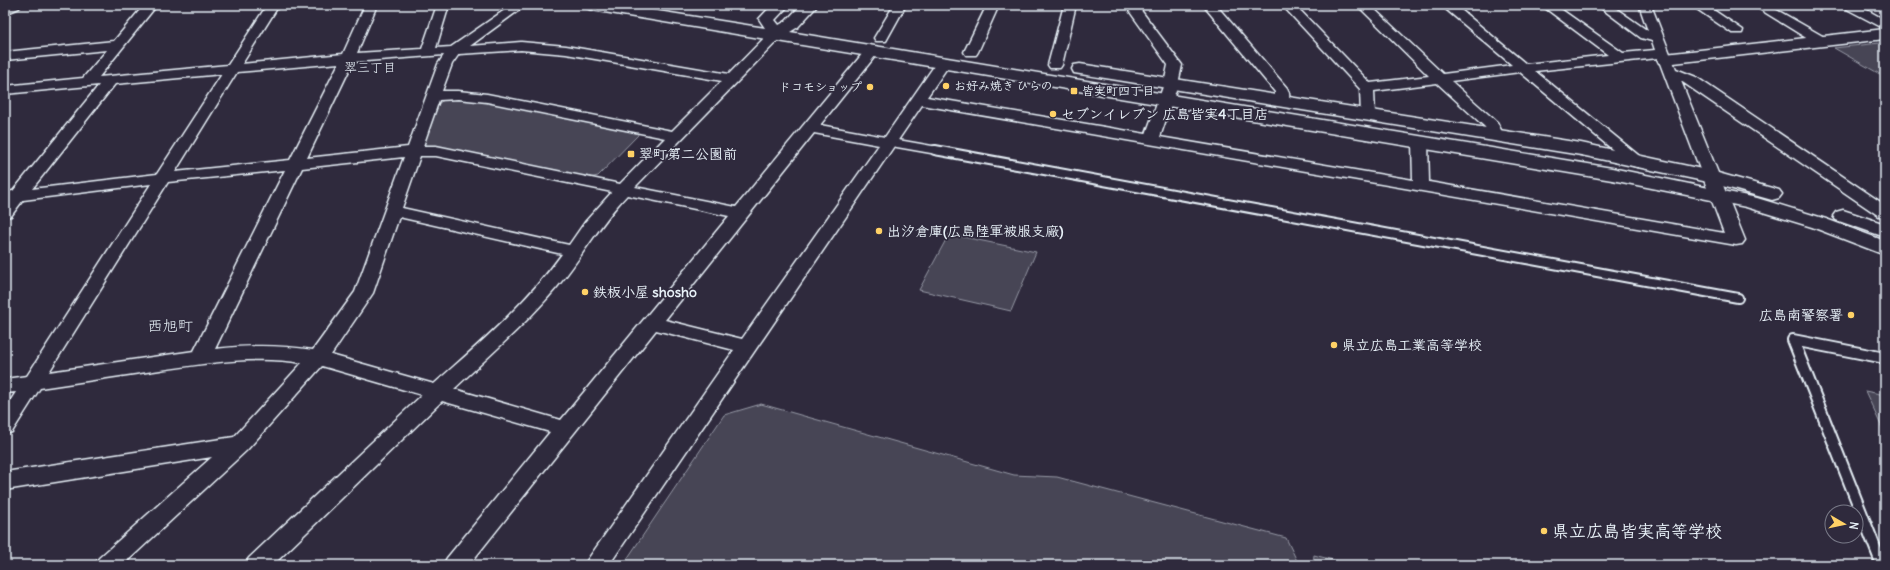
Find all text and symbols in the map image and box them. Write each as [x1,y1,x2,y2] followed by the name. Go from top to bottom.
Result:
[344,59,396,76] district label: 翠三丁目
[954,78,1053,93] place label: お好み焼き ひらの
[779,79,862,94] place label: ドコモショップ
[941,81,951,91] marker: お好み焼き ひらの
[865,82,875,92] marker: ドコモショップ
[1082,83,1154,98] place label: 皆実町四丁目
[1069,86,1079,96] marker: 皆実町四丁目
[1061,105,1268,123] place label: セブンイレブン 広島皆実4丁目店
[1048,109,1058,119] marker: セブンイレブン 広島皆実4丁目店
[639,145,737,163] place label: 翠町第二公園前
[626,149,636,159] marker: 翠町第二公園前
[887,222,1063,240] place label: 出汐倉庫(広島陸軍被服支廠)
[874,226,884,236] marker: 出汐倉庫(広島陸軍被服支廠)
[593,283,697,301] place label: 鉄板小屋 shosho
[580,287,590,297] marker: 鉄板小屋 shosho
[1759,306,1843,324] place label: 広島南警察署
[1846,310,1856,320] marker: 広島南警察署
[147,316,193,335] district label: 西旭町
[1342,336,1482,354] place label: 県立広島工業高等学校
[1329,340,1339,350] marker: 県立広島工業高等学校
[1824,504,1864,544] north arrow
[1552,520,1722,542] place label: 県立広島皆実高等学校
[1846,521,1861,530] text: N
[1539,526,1549,536] marker: 県立広島皆実高等学校

